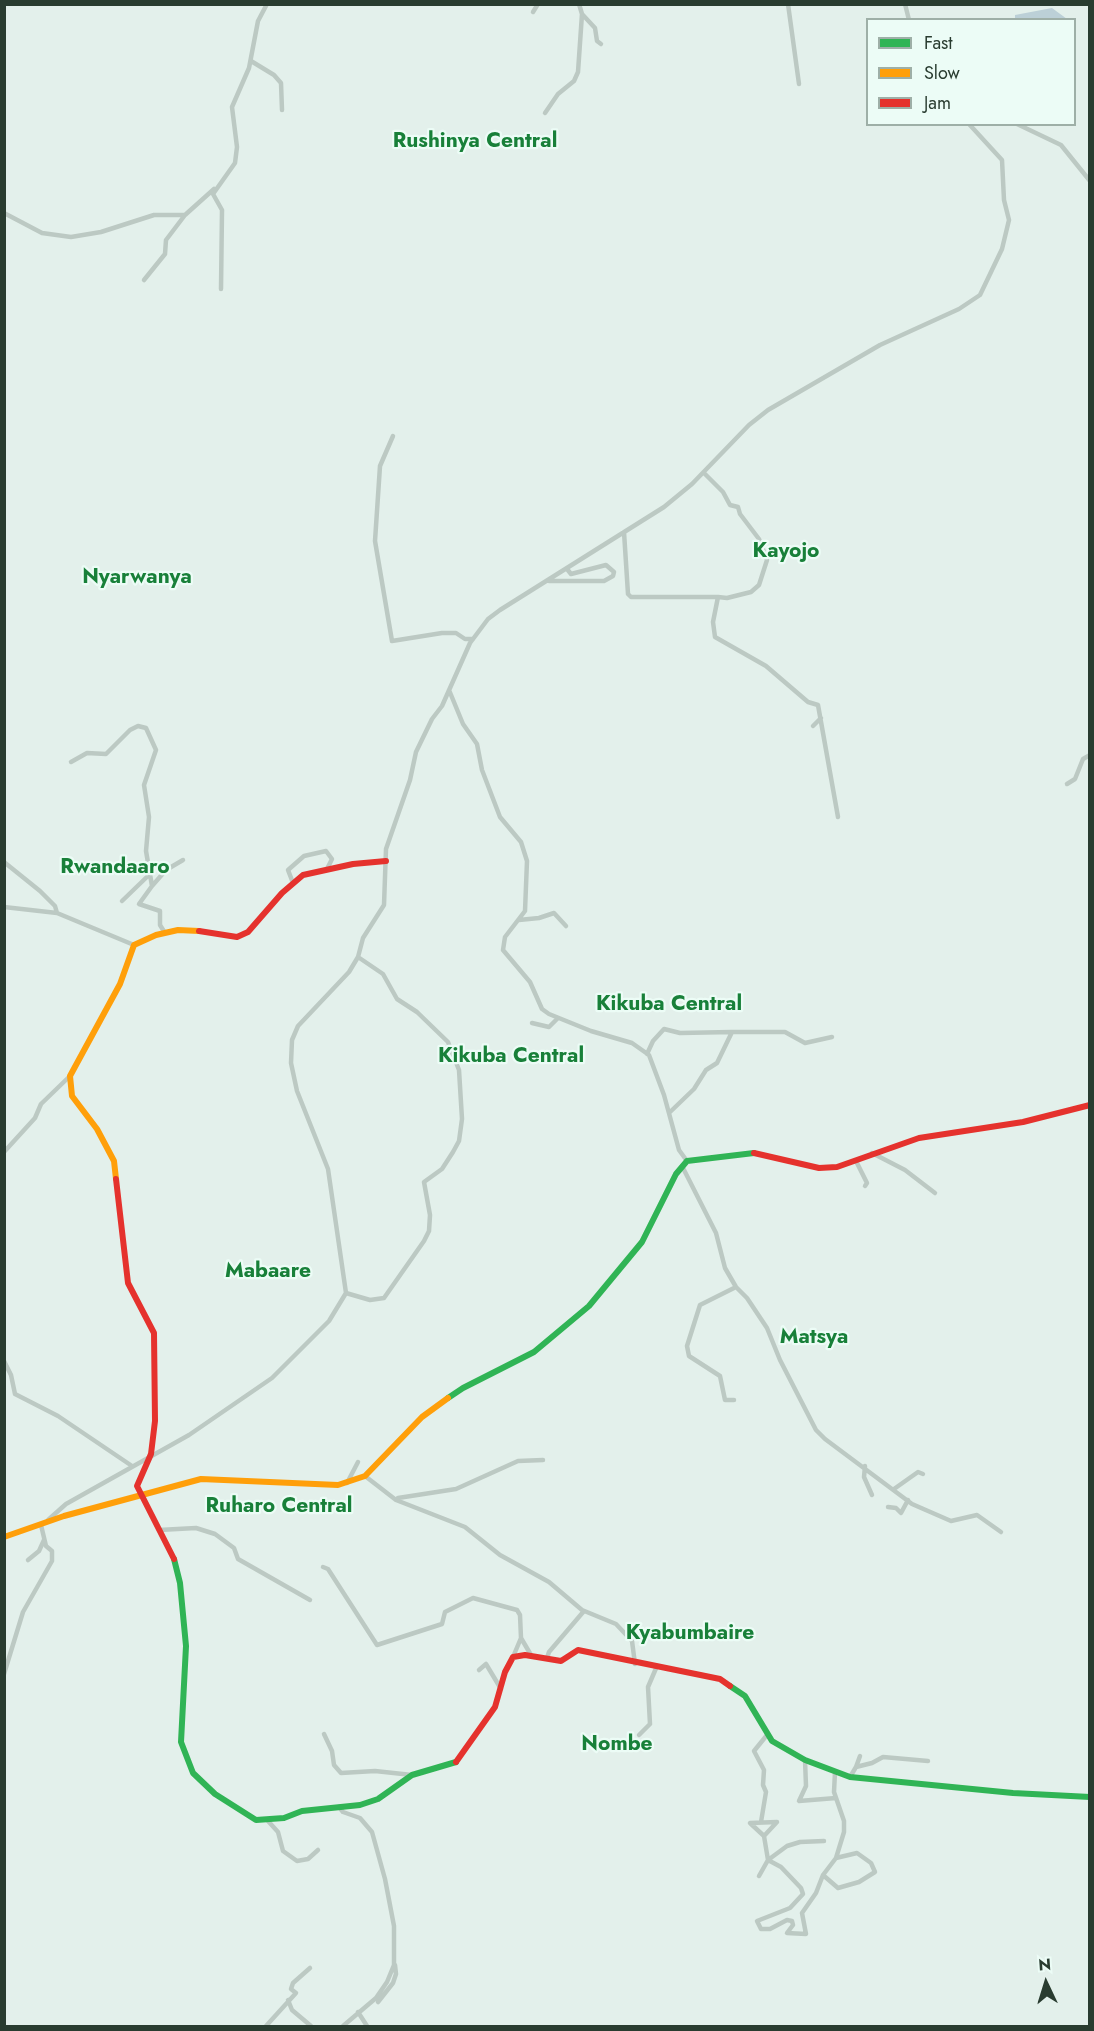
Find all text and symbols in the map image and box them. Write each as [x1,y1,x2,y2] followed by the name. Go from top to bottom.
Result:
[866,18,1076,126] legend
[924,30,953,56] text: Fast
[924,60,960,86] text: Slow
[924,90,951,116] text: Jam
[393,129,557,155] district label: Rushinya Central
[752,539,820,565] district label: Kayojo
[82,565,192,591] district label: Nyarwanya
[60,855,170,881] district label: Rwandaaro
[596,992,742,1018] district label: Kikuba Central
[438,1044,584,1070] district label: Kikuba Central
[225,1259,311,1285] district label: Mabaare
[780,1325,848,1351] district label: Matsya
[205,1494,353,1520] district label: Ruharo Central
[626,1621,754,1647] district label: Kyabumbaire
[581,1732,653,1758] district label: Nombe
[1016,1953,1076,2013] north arrow
[1038,1953,1052,1976] text: N

